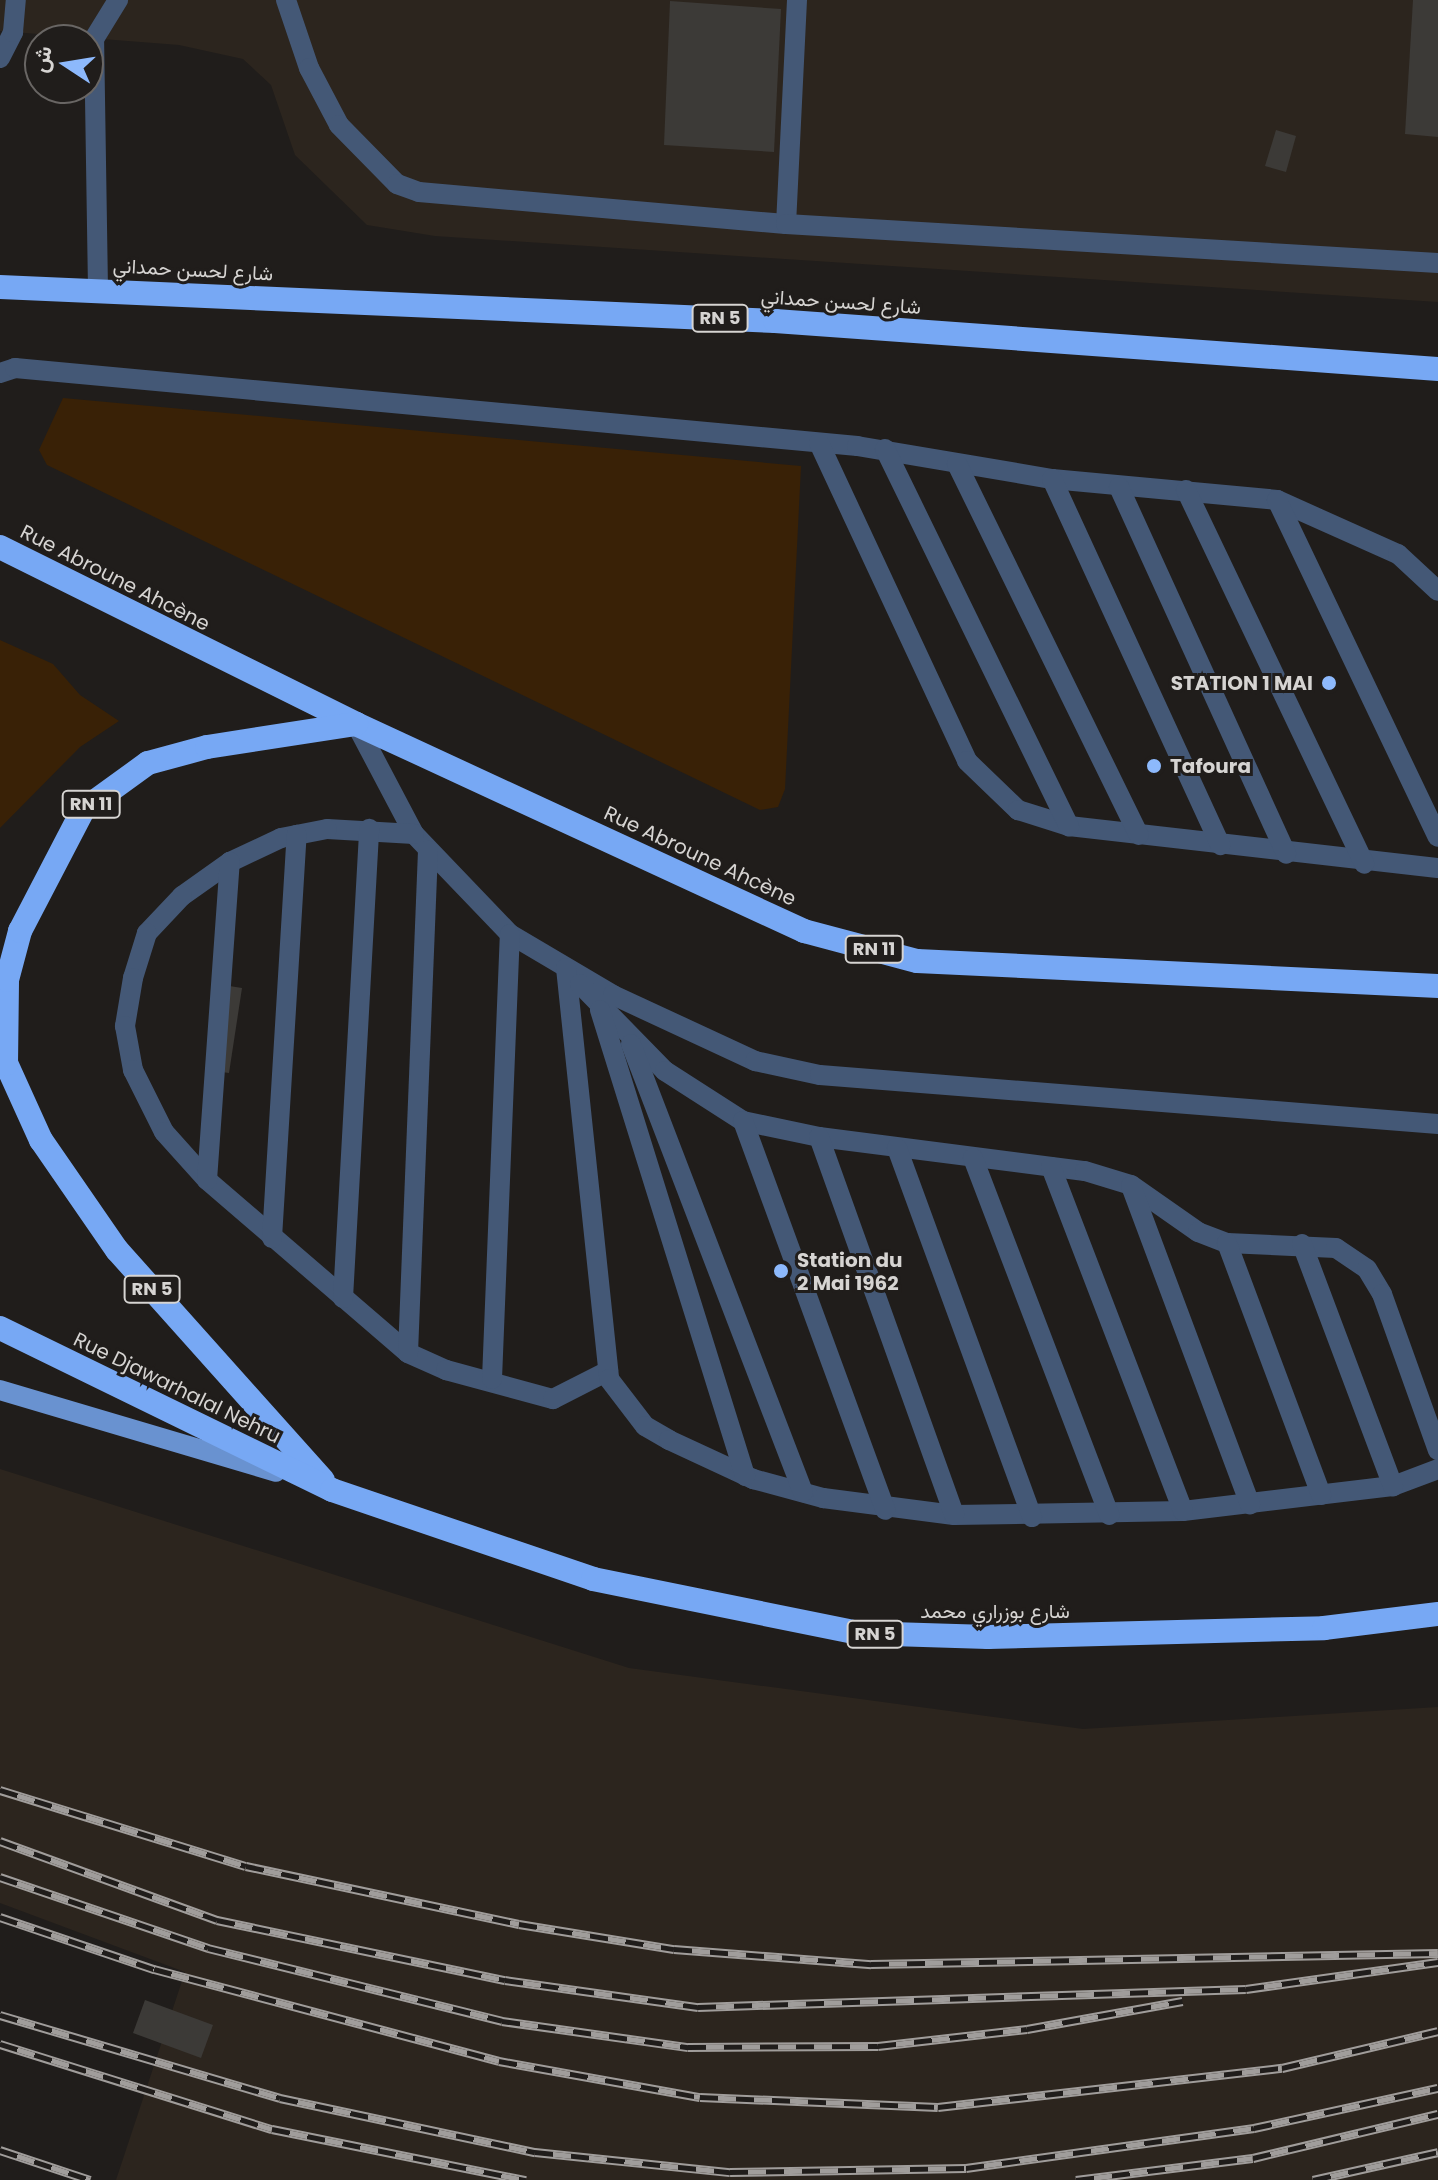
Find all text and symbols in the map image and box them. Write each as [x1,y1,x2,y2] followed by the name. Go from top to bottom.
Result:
[24,24,104,104] north arrow
[24,43,60,75] text: ش
[112,254,274,286] street label: شارع لحسن حمداني
[760,284,922,320] street label: شارع لحسن حمداني
[690,304,750,332] road number: RN 5
[16,520,214,636] street label: Rue Abroune Ahcène
[1171,671,1313,695] place label: STATION 1 MAI
[1320,674,1338,692] marker: STATION 1 MAI
[1170,754,1251,778] place label: Tafoura
[1145,757,1163,775] marker: Tafoura
[61,790,121,818] road number: RN 11
[600,801,800,911] street label: Rue Abroune Ahcène
[844,935,904,963] road number: RN 11
[797,1248,903,1295] place label: Station du 2 Mai 1962
[772,1262,790,1280] marker: Station du 2 Mai 1962
[122,1275,182,1303] road number: RN 5
[70,1327,284,1449] street label: Rue Djawarhalal Nehru
[920,1599,1070,1623] street label: شارع بوزراري محمد
[845,1620,905,1648] road number: RN 5

